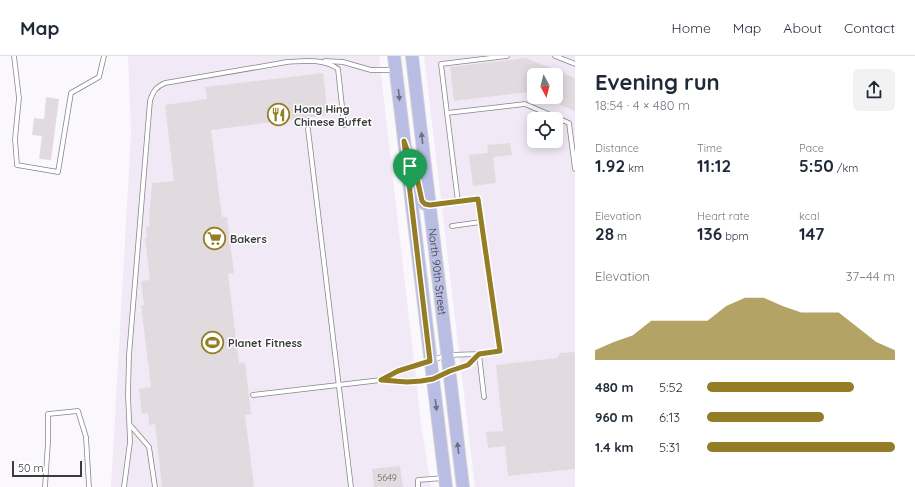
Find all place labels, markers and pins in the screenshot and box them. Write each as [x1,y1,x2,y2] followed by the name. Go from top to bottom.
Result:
[265,102,291,128] restaurant icon: Hong Hing Chinese Buffet
[294,102,372,129] place label: Hong Hing Chinese Buffet
[393,149,427,190] pin
[201,226,227,252] supermarket icon: Bakers
[230,232,267,246] place label: Bakers
[200,330,226,356] sports icon: Planet Fitness
[228,336,302,350] place label: Planet Fitness

